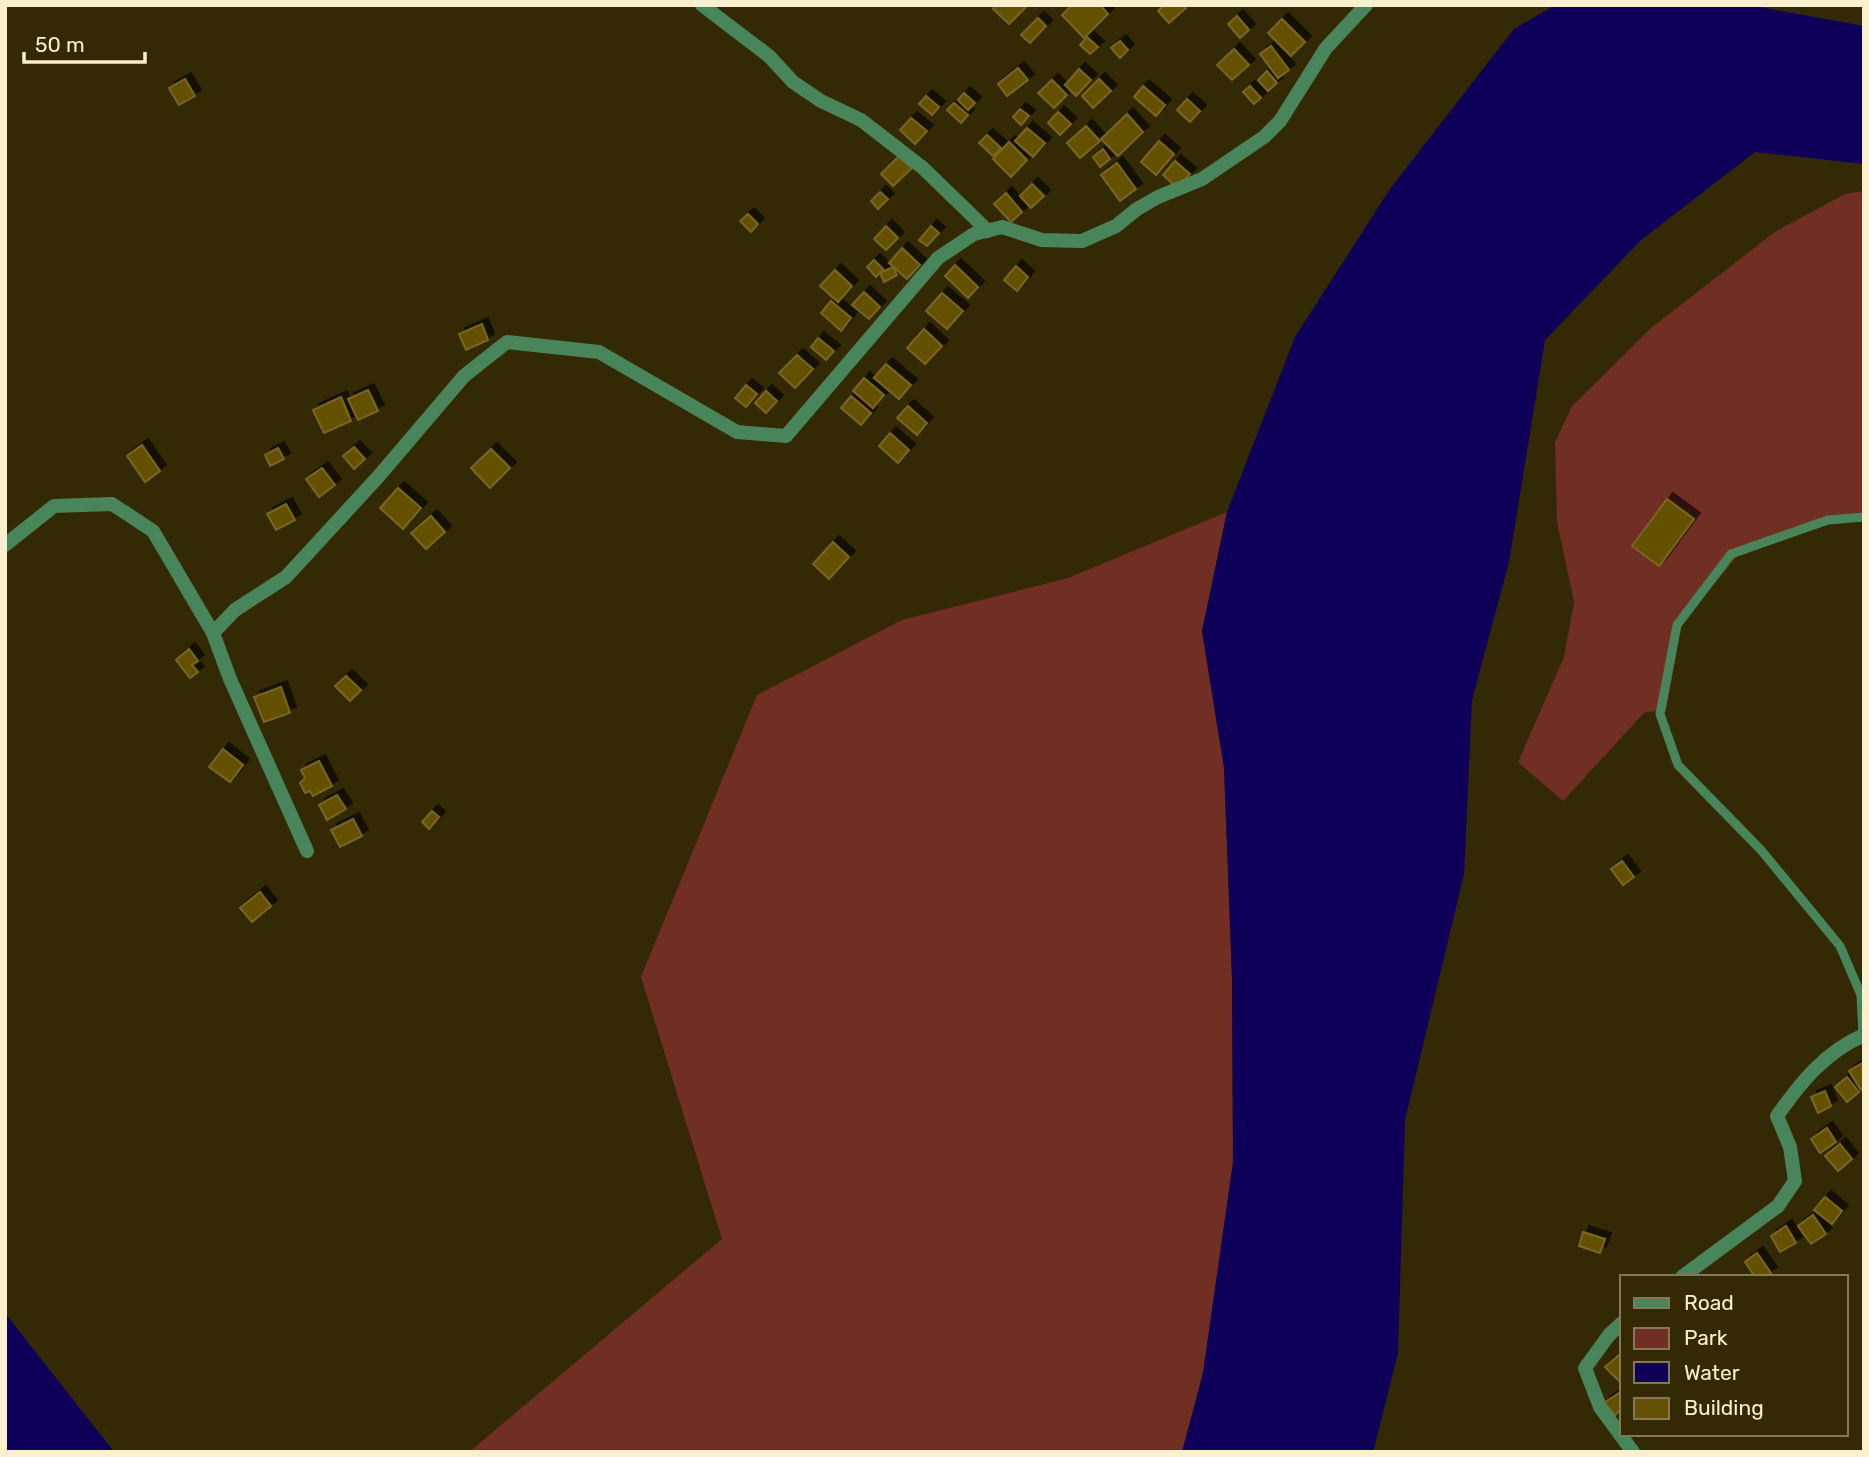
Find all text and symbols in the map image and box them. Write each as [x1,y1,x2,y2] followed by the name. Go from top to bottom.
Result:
[24,21,145,65] scale bar
[35,32,85,57] text: 50 m
[1620,1275,1848,1436] legend
[1684,1290,1734,1315] text: Road
[1684,1325,1728,1350] text: Park
[1684,1360,1740,1385] text: Water
[1684,1395,1764,1420] text: Building

